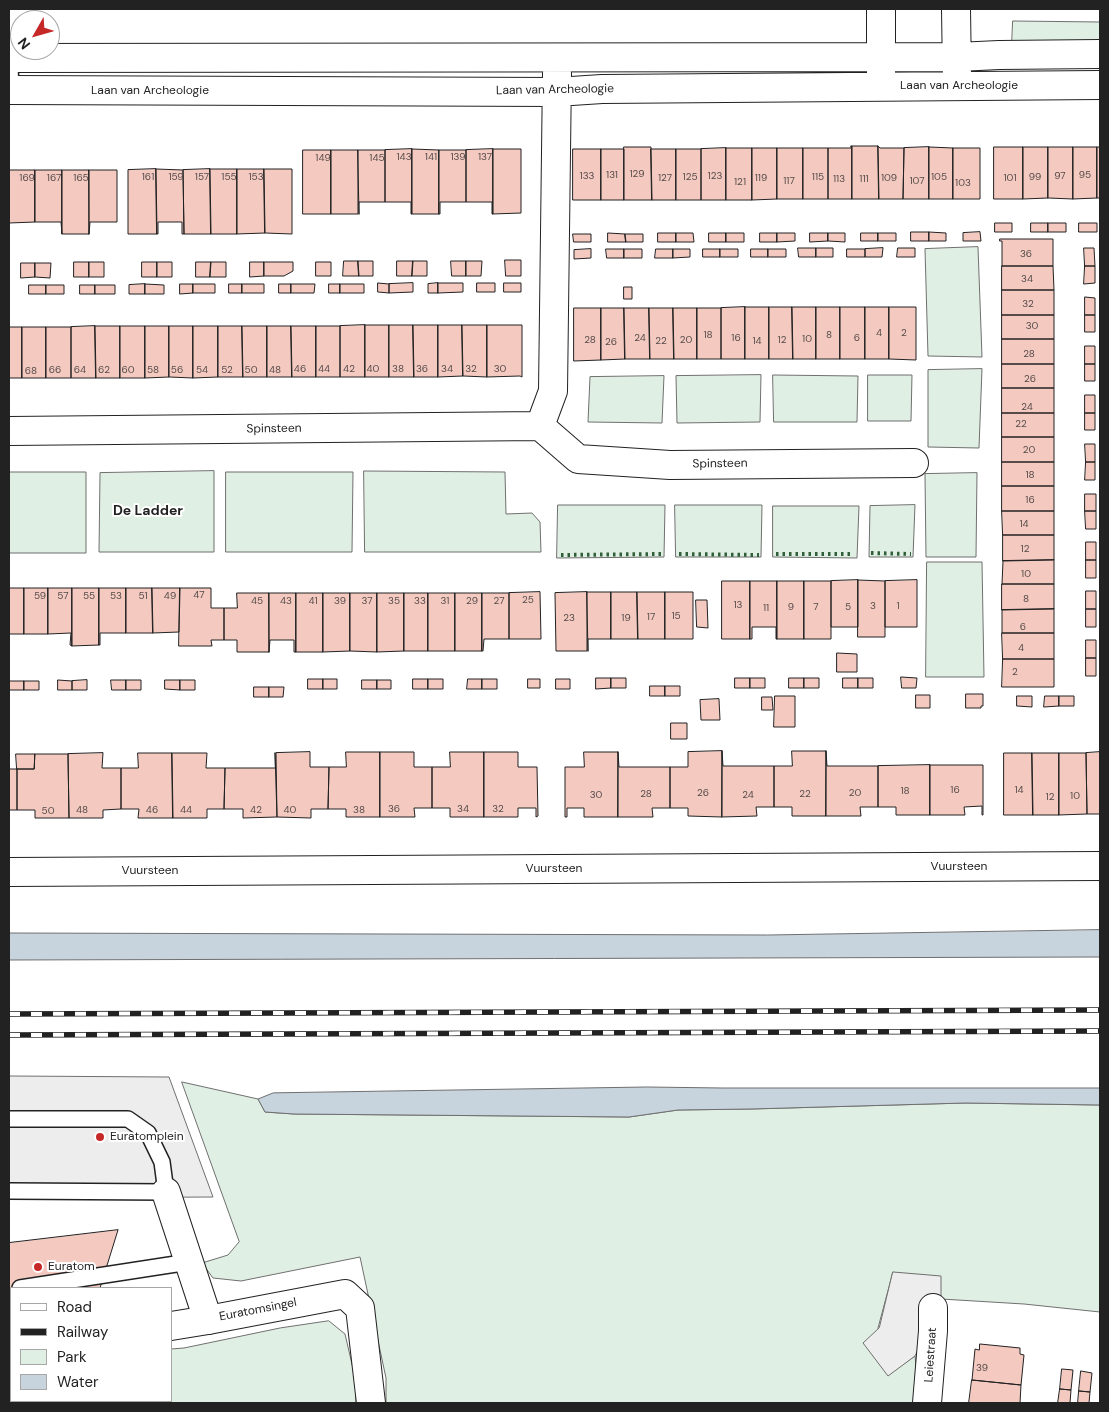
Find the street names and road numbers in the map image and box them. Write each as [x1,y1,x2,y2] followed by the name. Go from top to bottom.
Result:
[900,79,1018,93] street label: Laan van Archeologie
[496,82,614,98] street label: Laan van Archeologie
[91,84,209,98] street label: Laan van Archeologie
[246,421,302,437] street label: Spinsteen
[692,456,748,472] street label: Spinsteen
[931,860,987,874] street label: Vuursteen
[526,862,582,876] street label: Vuursteen
[122,864,178,878] street label: Vuursteen
[218,1295,298,1325] street label: Euratomsingel
[922,1327,940,1383] street label: Leiestraat

